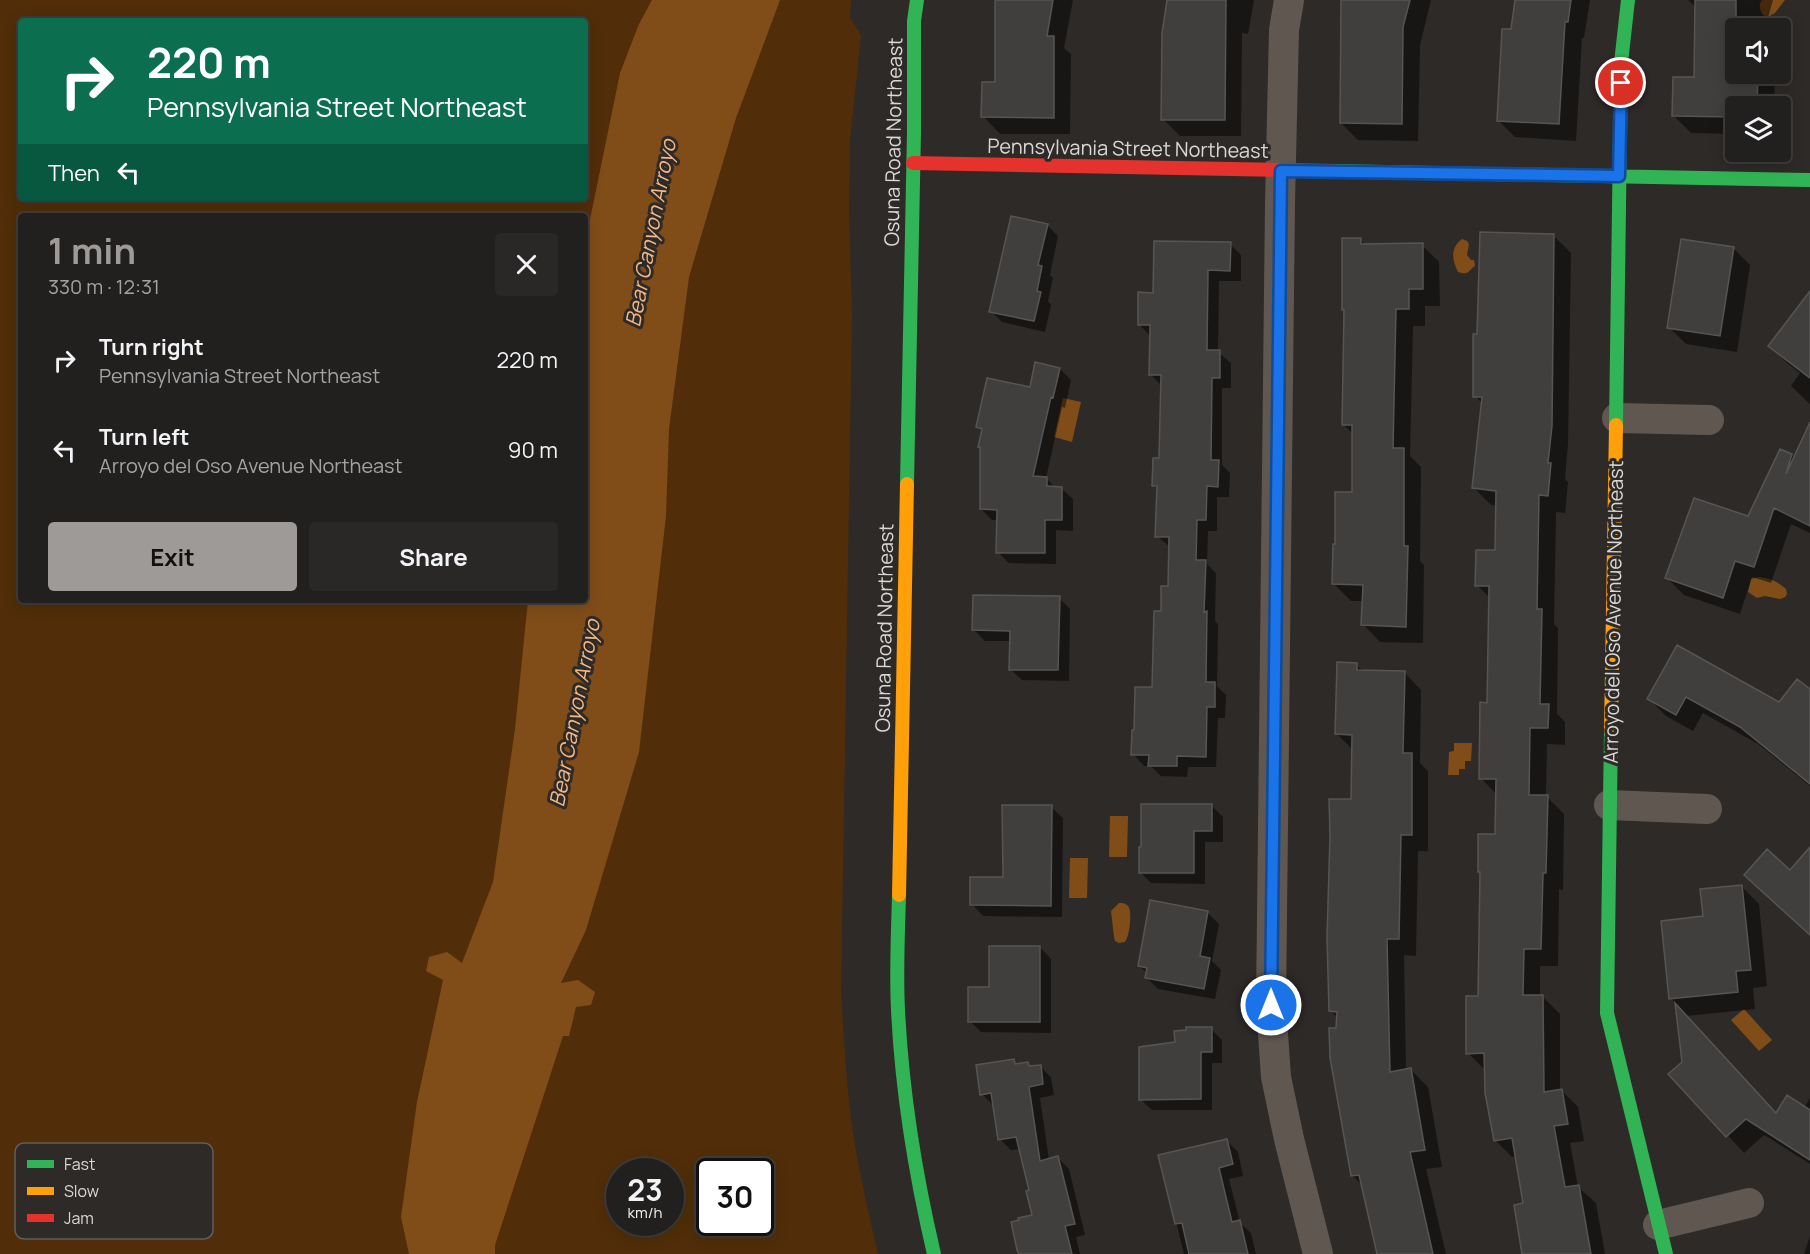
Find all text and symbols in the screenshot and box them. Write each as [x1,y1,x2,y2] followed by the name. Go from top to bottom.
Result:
[1725,18,1791,162] map controls
[1725,18,1791,84] button: sound
[147,33,271,91] text: 220 m
[878,37,908,247] street label: Osuna Road Northeast
[48,42,126,120] icon: right
[1595,57,1646,108] pin
[1604,66,1637,99] icon: arrive
[147,88,527,125] text: Pennsylvania Street Northeast
[1725,96,1791,162] button: layers
[987,132,1269,164] street label: Pennsylvania Street Northeast
[618,135,682,329] water label: Bear Canyon Arroyo
[112,156,145,189] icon: left
[48,158,100,188] text: Then
[48,226,136,275] text: 1 min
[495,233,558,296] button: close
[48,273,160,300] text: 330 m · 12:31
[99,332,204,362] text: Turn right
[48,344,81,377] icon: right
[496,345,558,375] text: 220 m
[99,362,380,389] text: Pennsylvania Street Northeast
[99,422,189,452] text: Turn left
[48,434,81,467] icon: left
[508,435,558,465] text: 90 m
[99,452,403,479] text: Arroyo del Oso Avenue Northeast
[1597,460,1629,764] street label: Arroyo del Oso Avenue Northeast
[48,522,297,591] button: Exit
[309,522,558,591] button: Share
[869,523,899,733] street label: Osuna Road Northeast
[542,615,606,809] water label: Bear Canyon Arroyo
[1239,973,1303,1037] position arrow
[15,1143,213,1239] legend
[64,1153,95,1175] text: Fast
[696,1158,774,1236] speed limit sign: 30
[627,1169,663,1210] text: 23
[64,1180,99,1202] text: Slow
[628,1202,662,1223] text: km/h
[64,1207,94,1229] text: Jam

